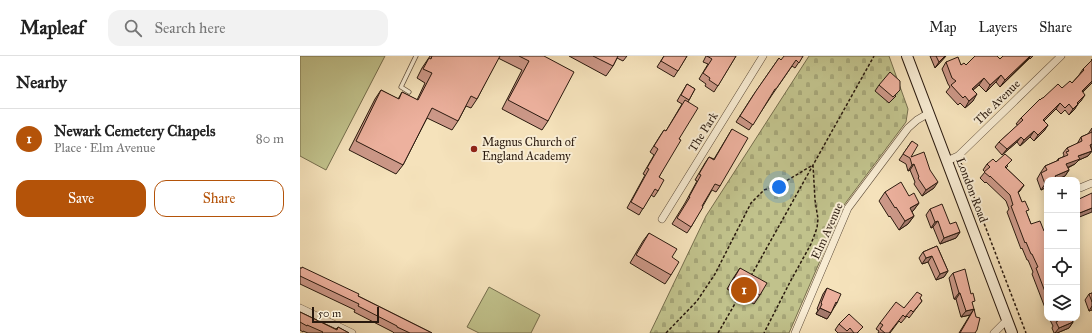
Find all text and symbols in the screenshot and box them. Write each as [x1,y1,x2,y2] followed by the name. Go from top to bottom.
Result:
[108,10,388,46] search box
[20,16,84,39] text: Mapleaf
[122,17,144,39] icon: search
[154,19,225,37] text: Search here
[929,19,957,36] text: Map
[979,19,1017,36] text: Layers
[1039,19,1072,36] text: Share
[16,72,67,93] text: Nearby
[971,77,1023,127] street label: The Avenue
[685,109,721,154] street label: The Park
[54,122,215,140] text: Newark Cemetery Chapels
[26,131,32,147] text: 1
[256,131,284,147] text: 80 m
[482,135,577,164] place label: Magnus Church of England Academy
[54,140,155,156] text: Place · Elm Avenue
[469,144,479,154] marker: Magnus Church of England Academy
[953,156,991,224] street label: London Road
[769,177,789,197] your location
[1044,177,1080,321] map controls
[1044,177,1080,213] button: +
[16,180,146,217] button: Save
[154,180,284,217] button: Share
[808,200,846,262] street label: Elm Avenue
[1044,213,1080,249] button: −
[1044,249,1080,285] button: locate
[731,275,757,305] pin: 1
[1044,285,1080,321] button: layers
[312,305,379,324] scale bar
[318,307,341,320] text: 50 m

